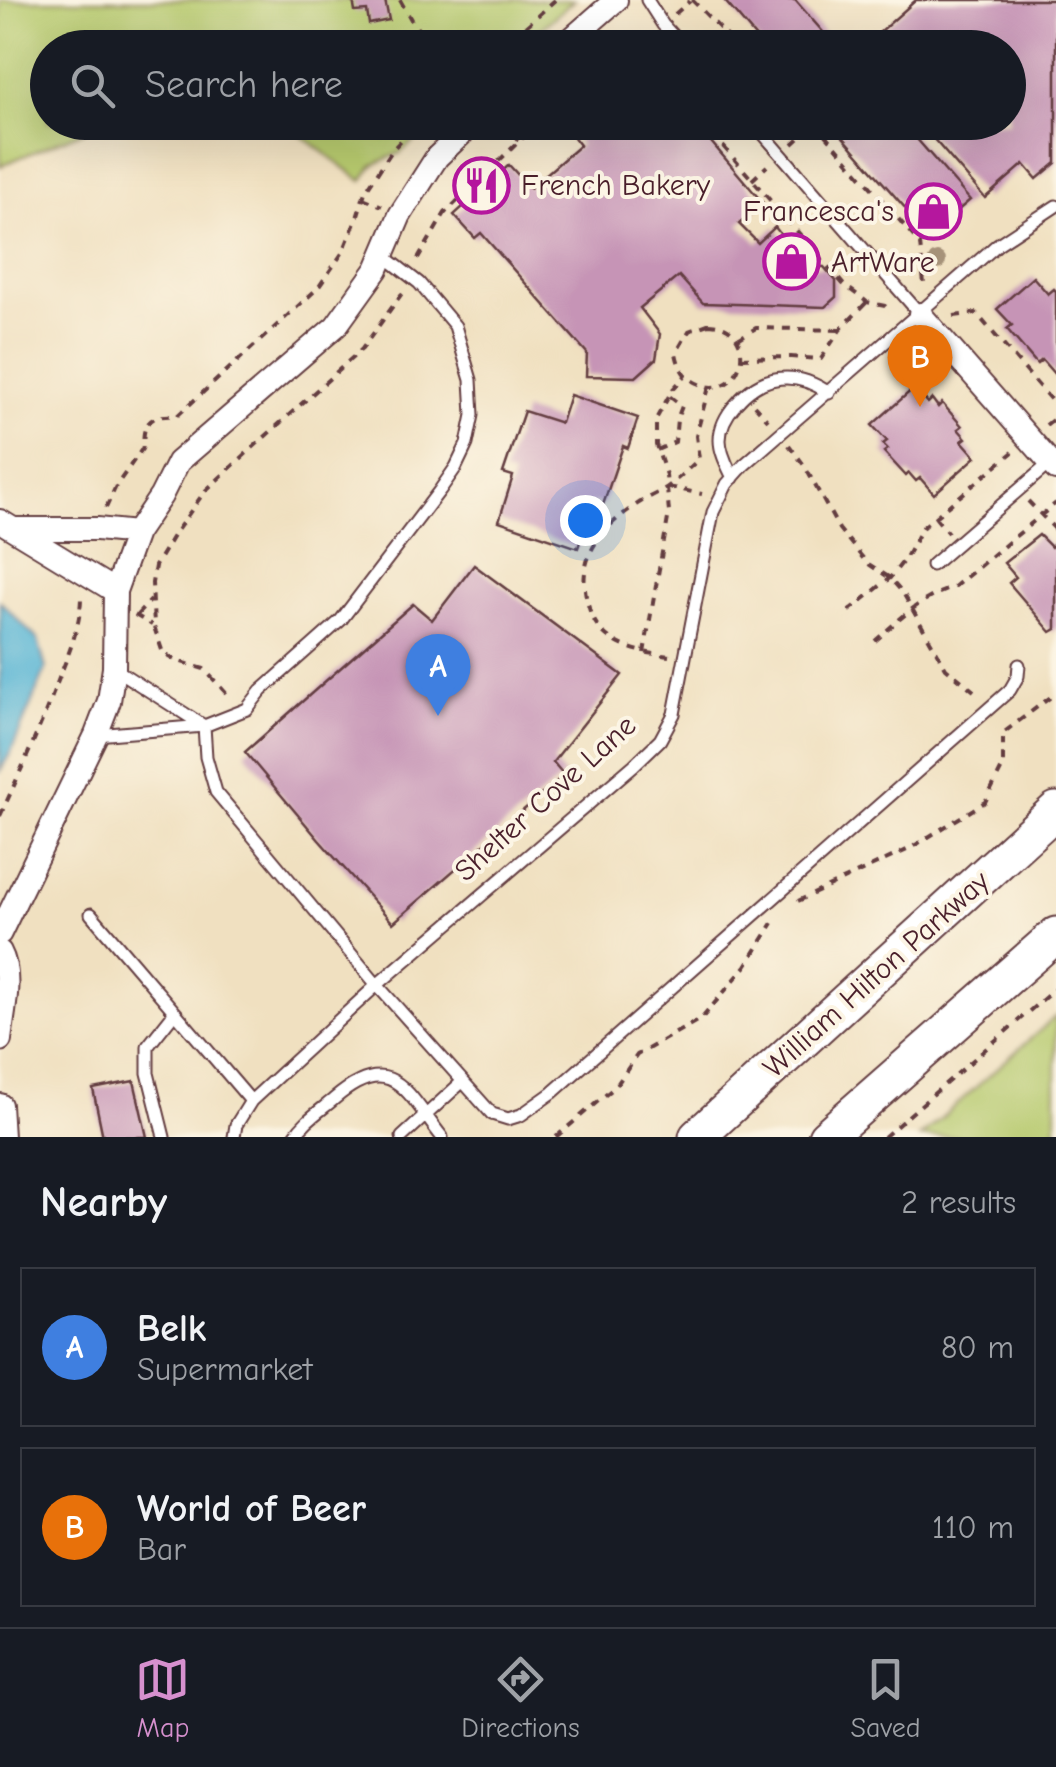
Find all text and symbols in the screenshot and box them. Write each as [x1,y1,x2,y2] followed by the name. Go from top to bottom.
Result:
[30,30,1026,140] search box
[65,58,120,113] icon: search
[145,63,343,107] text: Search here
[452,155,512,215] restaurant icon: French Bakery
[521,168,711,203] place label: French Bakery
[903,181,963,241] shop icon: Francesca's
[743,194,894,229] place label: Francesca's
[762,232,822,292] shop icon: ArtWare
[831,245,935,280] place label: ArtWare
[888,324,952,407] pin: B
[560,495,611,546] your location
[406,634,470,716] pin: A
[448,708,643,889] street label: Shelter Cove Lane
[756,863,997,1085] street label: William Hilton Parkway
[40,1178,167,1227] text: Nearby
[901,1184,1016,1221] text: 2 results
[137,1307,206,1351] text: Belk
[66,1329,83,1366] text: A
[941,1329,1014,1366] text: 80 m
[137,1351,312,1388] text: Supermarket
[137,1487,366,1531] text: World of Beer
[65,1509,84,1546] text: B
[932,1509,1014,1546] text: 110 m
[137,1531,186,1568] text: Bar
[135,1652,190,1744] tab: Map
[461,1652,580,1744] tab: Directions
[851,1652,921,1744] tab: Saved

